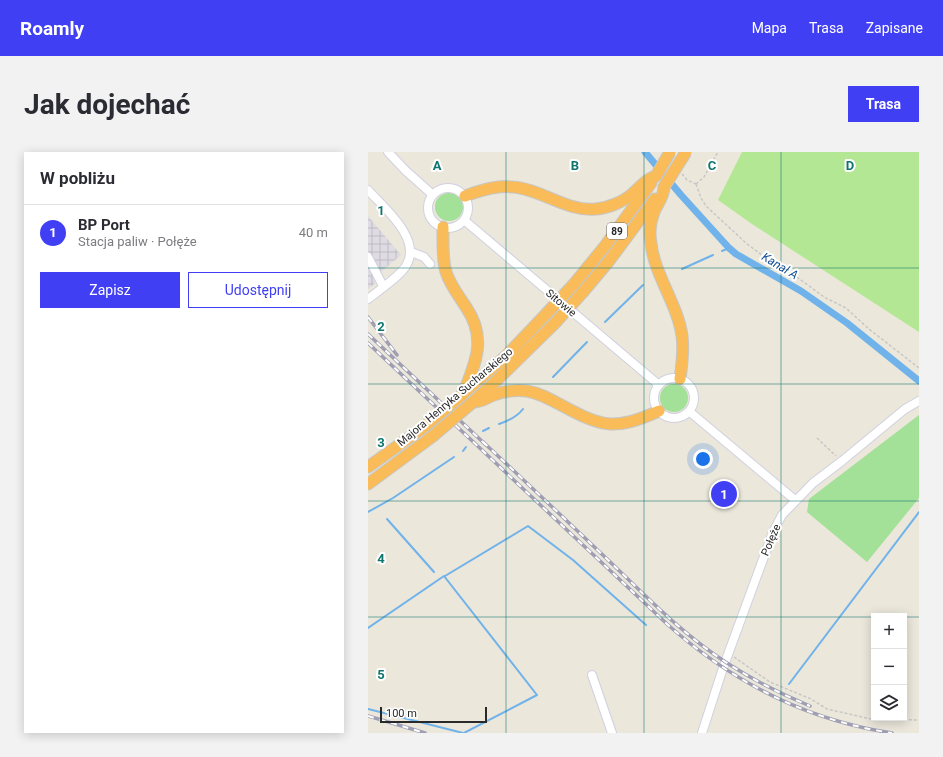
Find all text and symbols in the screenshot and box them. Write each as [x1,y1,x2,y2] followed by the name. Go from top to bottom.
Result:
[20,17,84,40] text: Roamly
[752,20,787,36] text: Mapa
[809,20,844,36] text: Trasa
[866,20,923,36] text: Zapisane
[848,86,919,122] button: Trasa
[24,88,190,121] text: Jak dojechać
[433,158,442,173] text: A
[571,158,579,173] text: B
[708,158,717,173] text: C
[846,158,854,173] text: D
[40,168,115,188] text: W pobliżu
[377,203,385,218] text: 1
[78,216,130,234] text: BP Port
[607,223,627,239] road number: 89
[49,225,57,240] text: 1
[299,225,328,240] text: 40 m
[78,234,197,249] text: Stacja paliw · Połęże
[759,250,801,282] water label: Kanał A
[40,272,180,308] button: Zapisz
[188,272,328,308] button: Udostępnij
[543,287,579,320] street label: Sitowie
[377,319,385,334] text: 2
[395,345,515,449] street label: Majora Henryka Sucharskiego
[377,435,385,450] text: 3
[693,449,713,469] your location
[711,479,737,509] pin: 1
[759,522,784,558] street label: Połęże
[377,551,385,566] text: 4
[871,613,907,721] map controls
[871,613,907,649] button: +
[871,649,907,685] button: −
[377,667,385,682] text: 5
[871,685,907,721] button: layers
[380,705,487,724] scale bar
[386,707,417,720] text: 100 m

